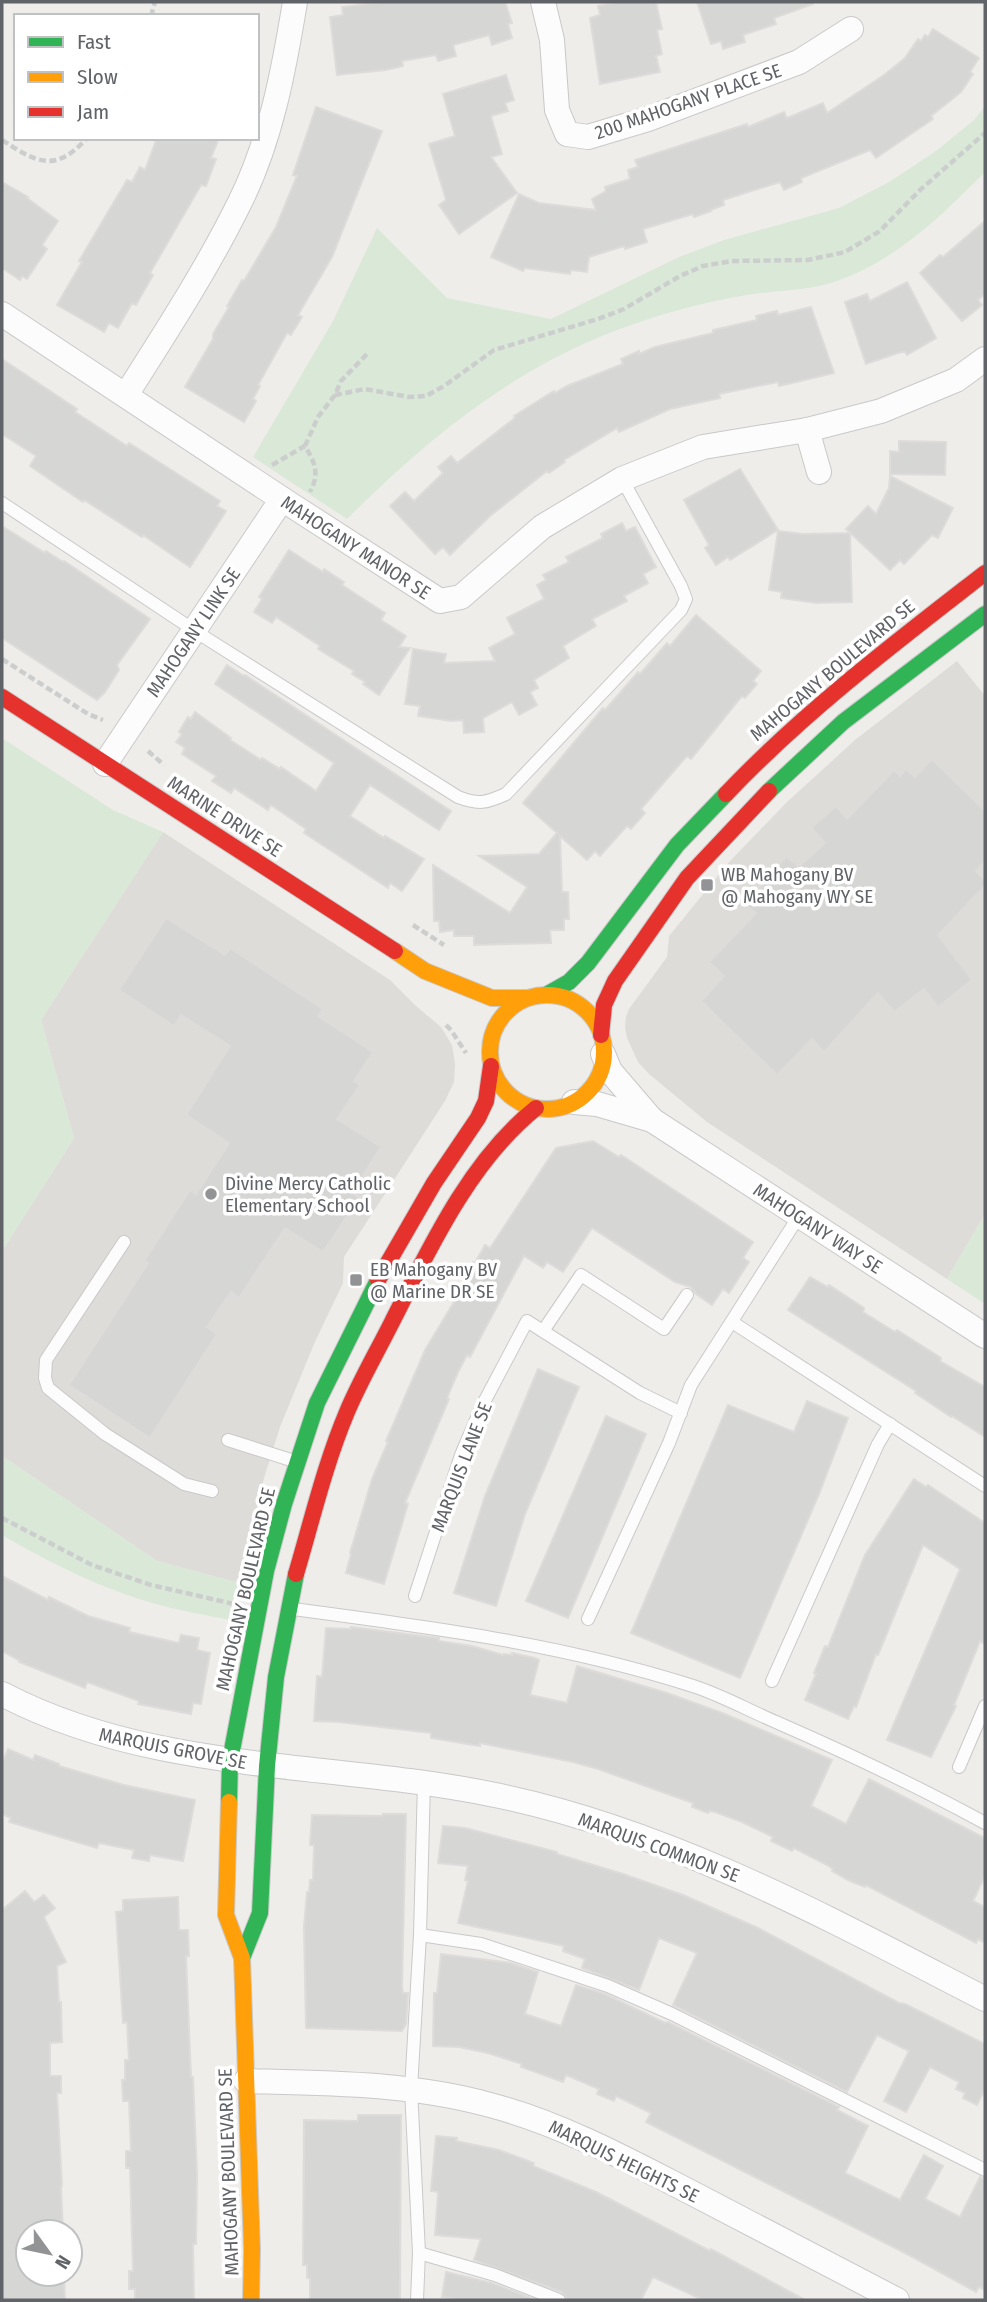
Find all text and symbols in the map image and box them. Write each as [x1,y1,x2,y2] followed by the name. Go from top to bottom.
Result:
[14,14,259,140] legend
[77,29,111,55] text: Fast
[592,59,784,144] street label: 200 MAHOGANY PLACE SE
[77,64,118,90] text: Slow
[77,99,109,125] text: Jam
[277,491,435,604] street label: MAHOGANY MANOR SE
[142,563,245,701] street label: MAHOGANY LINK SE
[745,595,919,746] street label: MAHOGANY BOULEVARD SE
[163,771,286,862] street label: MARINE DRIVE SE
[721,863,873,908] place label: WB Mahogany BV @ Mahogany WY SE
[699,877,715,893] marker: WB Mahogany BV @ Mahogany WY SE
[225,1172,391,1217] place label: Divine Mercy Catholic Elementary School
[749,1178,886,1279] street label: MAHOGANY WAY SE
[203,1186,219,1202] marker: Divine Mercy Catholic Elementary School
[370,1258,497,1303] place label: EB Mahogany BV @ Marine DR SE
[348,1272,364,1288] marker: EB Mahogany BV @ Marine DR SE
[426,1399,497,1535] street label: MARQUIS LANE SE
[211,1485,280,1693] street label: MAHOGANY BOULEVARD SE
[97,1723,249,1774] street label: MARQUIS GROVE SE
[575,1808,743,1887] street label: MARQUIS COMMON SE
[213,2068,244,2276] street label: MAHOGANY BOULEVARD SE
[545,2115,703,2208] street label: MARQUIS HEIGHTS SE
[14,2218,84,2288] north arrow
[50,2251,76,2273] text: N

